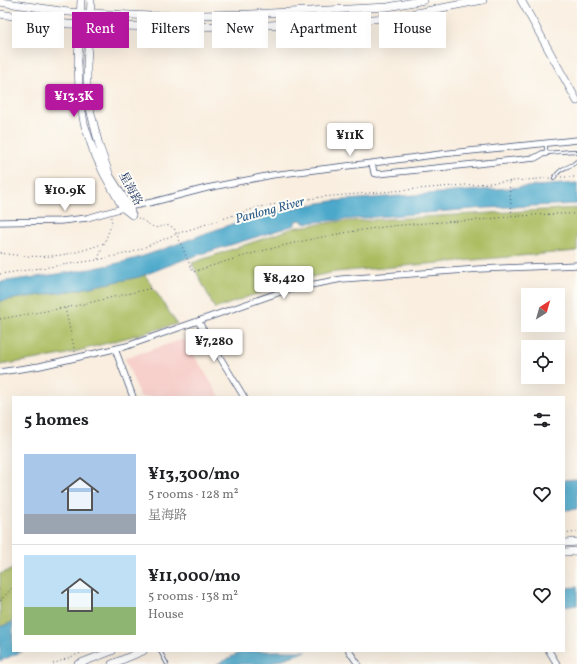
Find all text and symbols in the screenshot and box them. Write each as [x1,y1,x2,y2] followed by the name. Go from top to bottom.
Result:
[12,12,64,48] chip: Buy
[72,12,129,48] chip: Rent
[137,12,204,48] chip: Filters
[212,12,268,48] chip: New
[276,12,371,48] chip: Apartment
[379,12,446,48] chip: House
[41,84,107,118] pin: ¥13.3K
[54,88,94,106] text: ¥13.3K
[326,123,374,157] pin: ¥11K
[336,127,364,145] text: ¥11K
[114,169,146,209] street label: 星海路
[32,178,98,212] pin: ¥10.9K
[44,182,86,200] text: ¥10.9K
[233,193,307,229] water label: Panlong River
[251,266,317,300] pin: ¥8,420
[263,270,305,288] text: ¥8,420
[521,288,565,332] north arrow
[521,288,565,384] map controls
[181,329,247,363] pin: ¥7,280
[195,333,233,351] text: ¥7,280
[521,340,565,384] button: locate
[24,409,89,432] text: 5 homes
[531,409,553,431] icon: filters
[148,463,240,486] text: ¥13,300/mo
[56,470,104,518] icon: home
[531,483,553,505] icon: heart
[148,486,239,504] text: 5 rooms · 128 m²
[148,507,187,525] text: 星海路
[148,565,240,588] text: ¥11,000/mo
[56,571,104,619] icon: home
[531,584,553,606] icon: heart
[148,588,238,606] text: 5 rooms · 138 m²
[148,606,184,624] text: House

